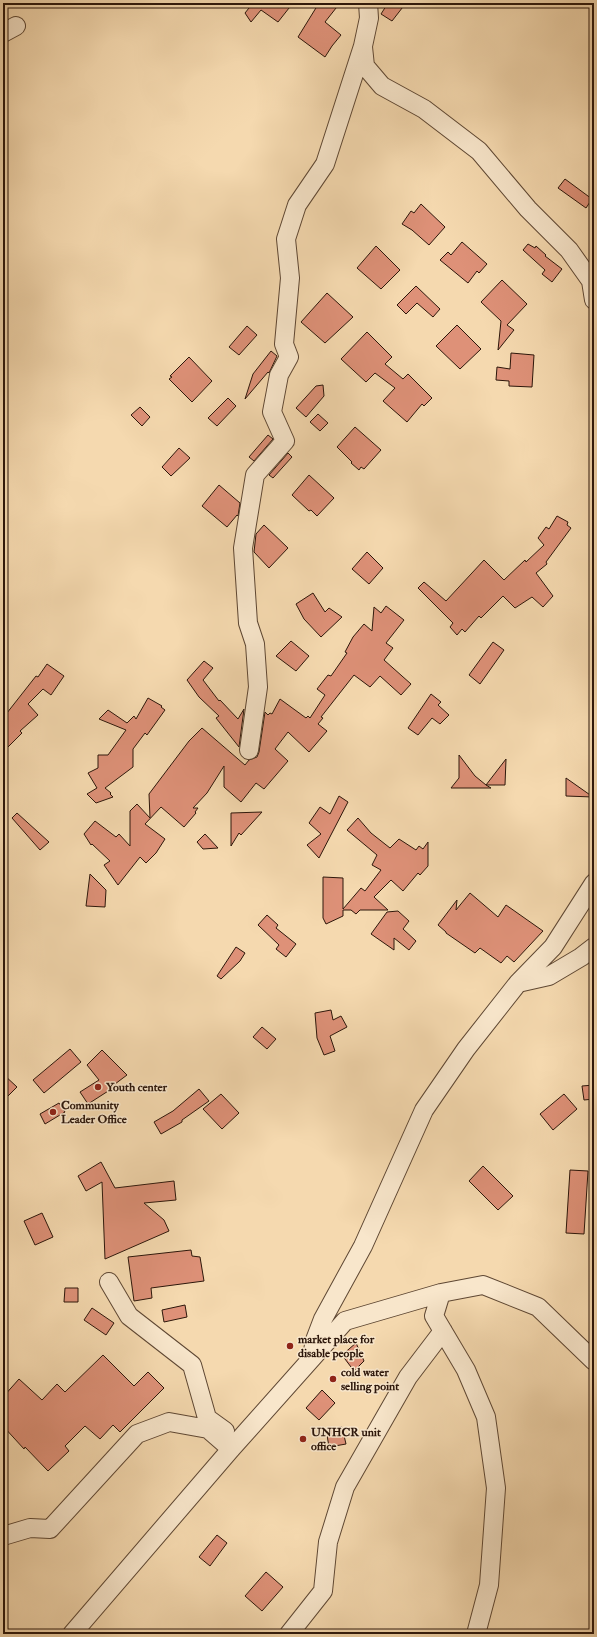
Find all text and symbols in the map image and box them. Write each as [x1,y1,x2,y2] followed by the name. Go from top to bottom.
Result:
[105,1080,168,1095] place label: Youth center
[93,1082,103,1092] marker: Youth center
[61,1098,128,1127] place label: Community Leader Office
[48,1107,58,1117] marker: Community Leader Office
[298,1332,375,1361] place label: market place for disable people
[285,1341,295,1351] marker: market place for disable people
[341,1365,399,1394] place label: cold water selling point
[328,1374,338,1384] marker: cold water selling point
[311,1425,381,1454] place label: UNHCR unit office
[298,1434,308,1444] marker: UNHCR unit office

